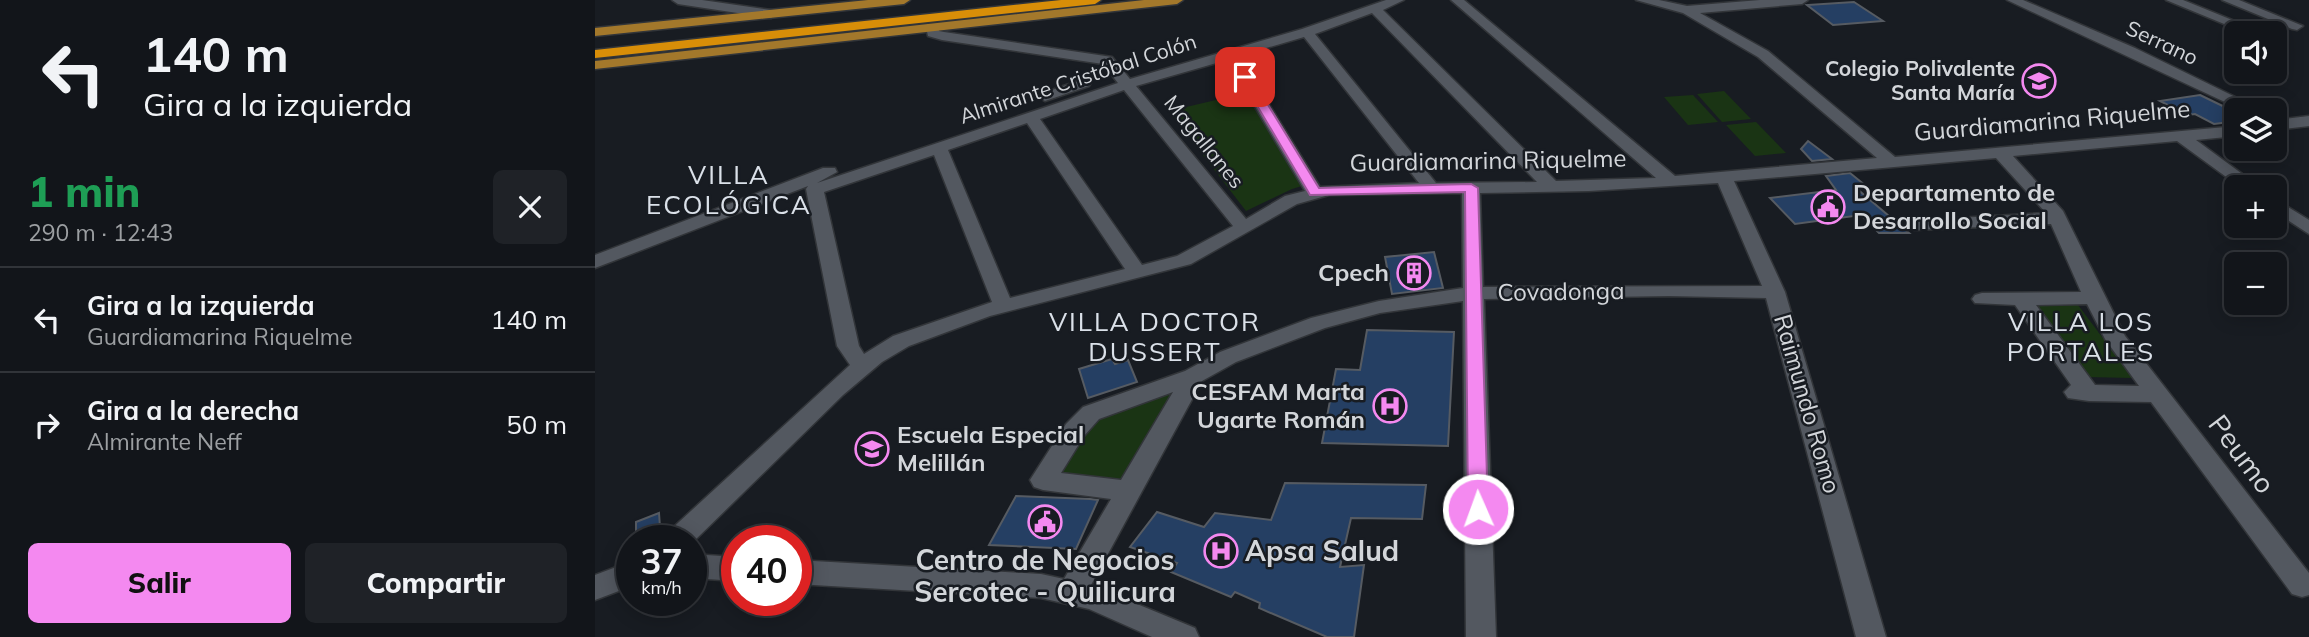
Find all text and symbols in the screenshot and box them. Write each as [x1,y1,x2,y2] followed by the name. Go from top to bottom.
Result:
[2122,14,2203,70] street label: Serrano
[2224,21,2287,315] map controls
[2224,21,2287,84] button: sound
[143,23,289,84] text: 140 m
[956,27,1199,129] street label: Almirante Cristóbal Colón
[28,28,119,119] icon: left
[1215,47,1275,107] pin
[1825,55,2015,105] place label: Colegio Polivalente Santa María
[1226,58,1264,96] icon: arrive
[2020,62,2058,100] school or university icon: Colegio Polivalente Santa María
[143,84,412,124] text: Gira a la izquierda
[1159,89,1250,193] street label: Magallanes
[1913,93,2191,147] street label: Guardiamarina Riquelme
[2224,98,2287,161] button: layers
[1349,143,1627,177] street label: Guardiamarina Riquelme
[646,158,812,221] district label: VILLA ECOLÓGICA
[28,165,141,218] text: 1 min
[493,170,567,244] button: close
[2224,175,2287,238] button: +
[1853,177,2055,235] place label: Departamento de Desarrollo Social
[1809,188,1847,226] public building icon: Departamento de Desarrollo Social
[28,218,173,247] text: 290 m · 12:43
[2224,252,2287,315] button: −
[1395,254,1433,292] building icon: Cpech
[1318,257,1389,287] place label: Cpech
[1497,275,1625,307] street label: Covadonga
[87,289,315,322] text: Gira a la izquierda
[28,301,66,339] icon: left
[491,303,567,336] text: 140 m
[1049,305,1261,368] district label: VILLA DOCTOR DUSSERT
[2007,305,2155,368] district label: VILLA LOS PORTALES
[1768,311,1848,497] street label: Raimundo Romo
[87,322,352,351] text: Guardiamarina Riquelme
[1191,376,1365,434] place label: CESFAM Marta Ugarte Román
[1371,387,1409,425] hospital icon: CESFAM Marta Ugarte Román
[87,394,299,427] text: Gira a la derecha
[28,406,66,444] icon: right
[2201,407,2283,500] street label: Peumo
[506,408,567,441] text: 50 m
[897,419,1084,477] place label: Escuela Especial Melillán
[87,427,242,456] text: Almirante Neff
[853,430,891,468] school or university icon: Escuela Especial Melillán
[1441,472,1515,546] position arrow
[1026,503,1064,541] public building icon: Centro de Negocios Sercotec - Quilicura
[721,525,812,616] speed limit sign: 40
[1202,532,1240,570] hospital icon: Apsa Salud
[1245,533,1399,568] place label: Apsa Salud
[640,539,683,583] text: 37
[914,542,1176,609] place label: Centro de Negocios Sercotec - Quilicura
[28,543,291,623] button: Salir
[305,543,567,623] button: Compartir
[641,576,682,599] text: km/h

